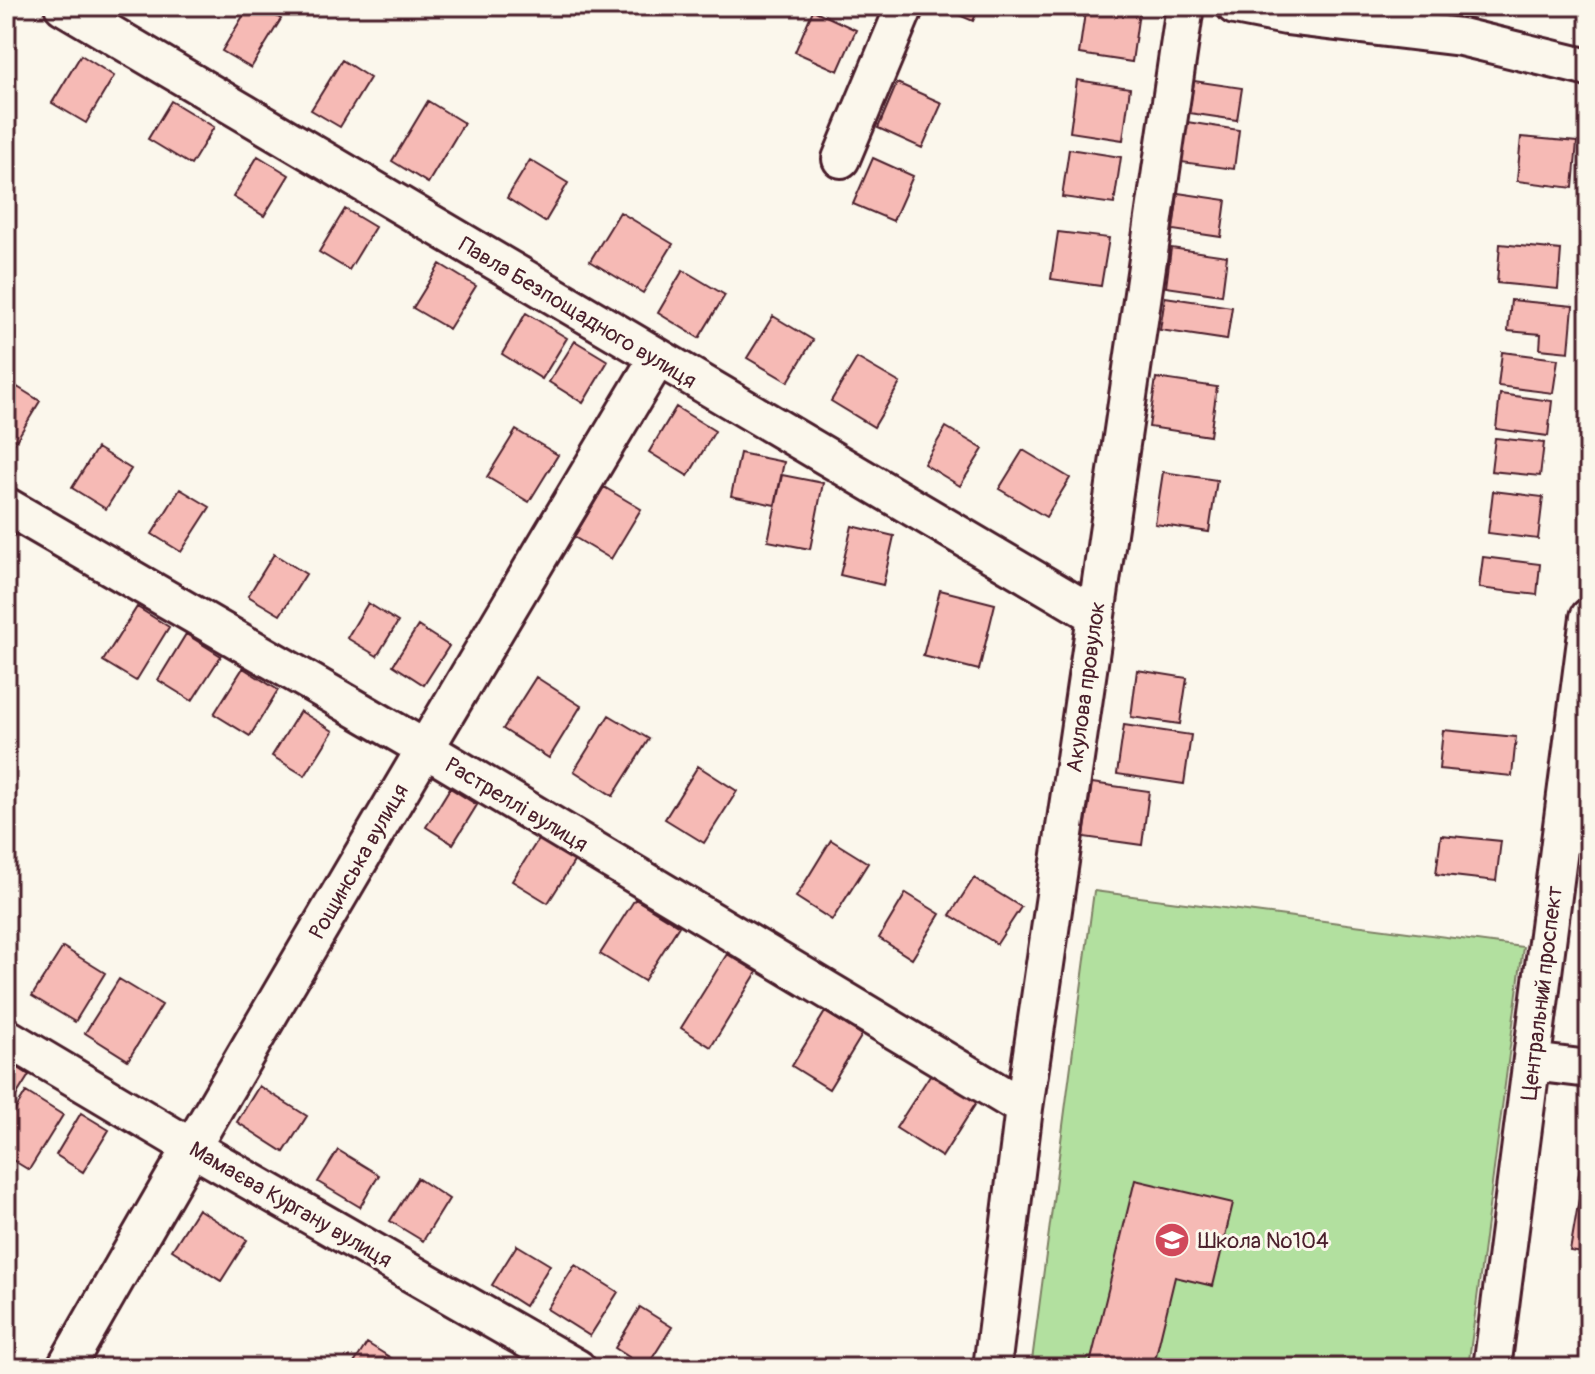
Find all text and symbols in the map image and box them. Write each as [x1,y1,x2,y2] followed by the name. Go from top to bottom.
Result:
[454,231,701,395] street label: Павла Безпощадного вулиця
[1060,600,1112,775] street label: Акулова провулок
[440,751,593,858] street label: Растреллі вулиця
[303,779,415,944] street label: Рощинська вулиця
[1515,884,1569,1102] street label: Центральний проспект
[184,1135,397,1274] street label: Мамаєва Кургану вулиця
[1153,1221,1191,1259] school or university icon: Школа №104
[1198,1227,1329,1255] place label: Школа №104

